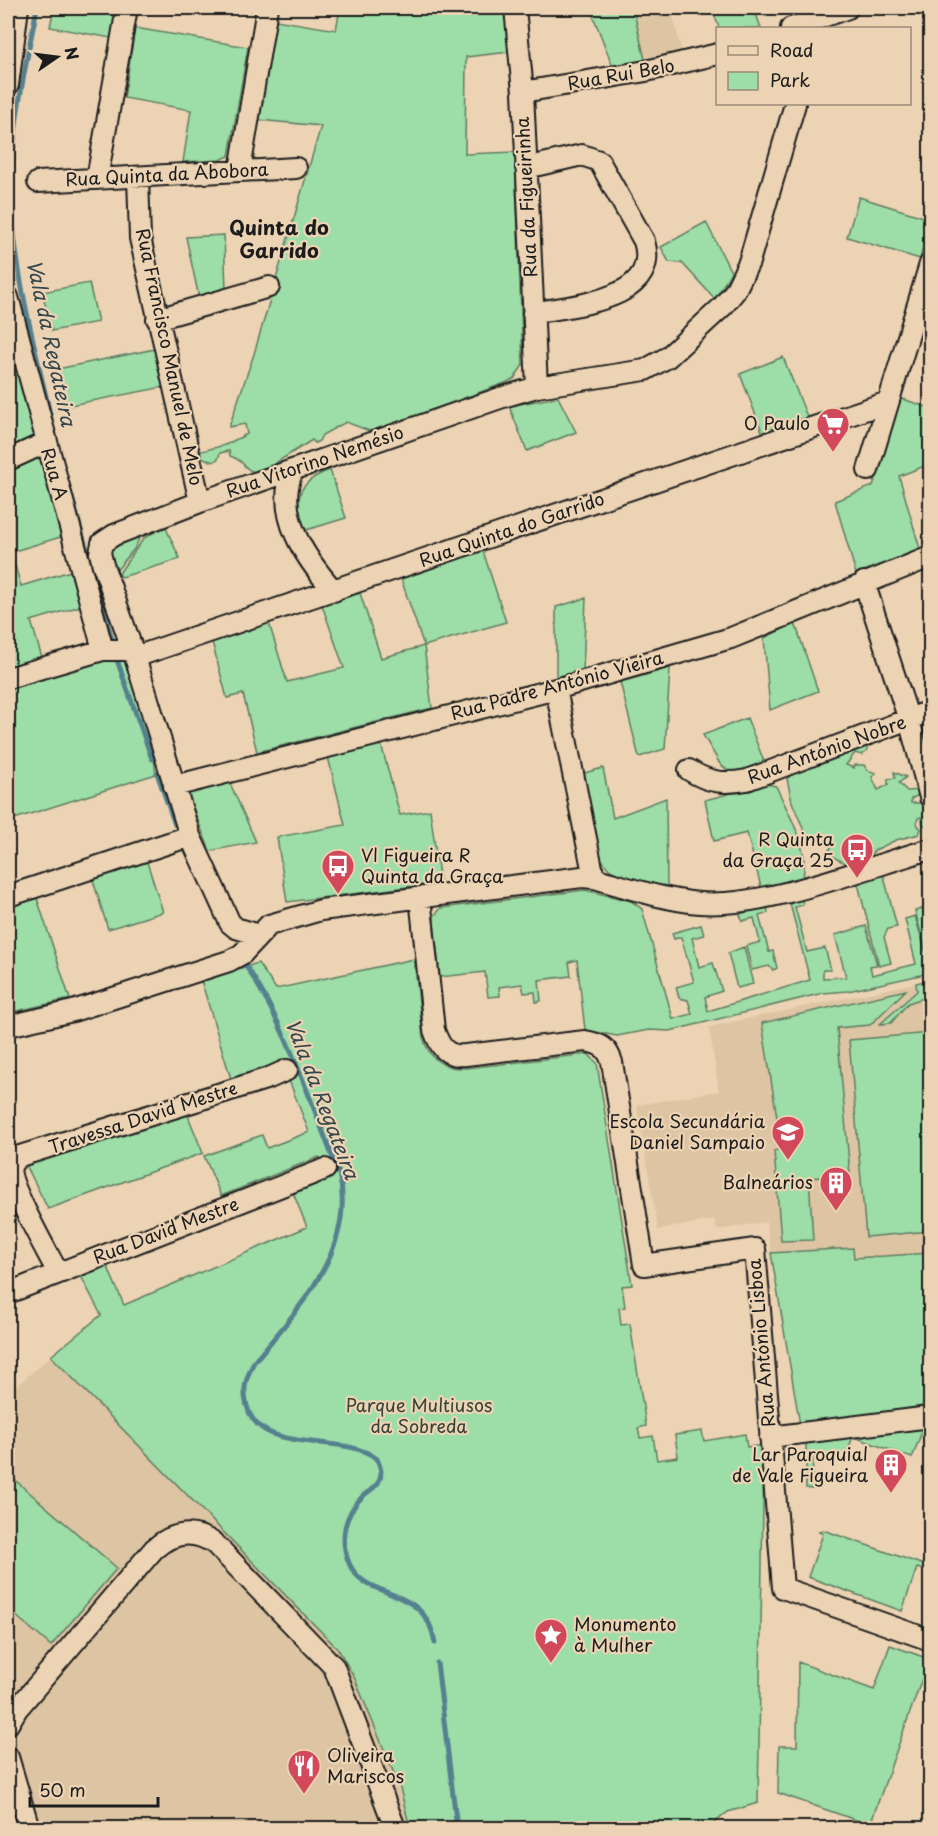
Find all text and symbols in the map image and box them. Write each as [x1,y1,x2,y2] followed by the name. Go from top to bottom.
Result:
[27,27,87,87] north arrow
[716,27,911,105] legend
[770,36,814,63] text: Road
[59,44,86,62] text: N
[565,51,676,96] street label: Rua Rui Belo
[770,66,810,93] text: Park
[508,115,543,278] street label: Rua da Figueirinha
[65,155,269,192] street label: Rua Quinta da Abobora
[229,212,329,265] district label: Quinta do Garrido
[130,226,211,488] street label: Rua Francisco Manuel de Melo
[20,257,85,430] water label: Vala da Regateira
[815,406,851,453] supermarket icon: O Paulo
[744,409,810,436] place label: O Paulo
[222,418,407,504] street label: Rua Vitorino Nemésio
[35,444,76,503] street label: Rua A
[415,484,608,573] street label: Rua Quinta do Garrido
[447,643,667,726] street label: Rua Padre António Vieira
[743,707,910,790] street label: Rua António Nobre
[722,825,835,873] place label: R Quinta da Graça 25
[839,832,875,879] bus stop icon: R Quinta da Graça 25
[361,841,504,889] place label: Vl Figueira R Quinta da Graça
[320,848,356,895] bus stop icon: Vl Figueira R Quinta da Graça
[279,1014,368,1185] water label: Vala da Regateira
[45,1073,240,1160] street label: Travessa David Mestre
[610,1107,766,1155] place label: Escola Secundária Daniel Sampaio
[770,1114,806,1161] school or university icon: Escola Secundária Daniel Sampaio
[818,1165,854,1212] building icon: Balneários
[723,1168,813,1195] place label: Balneários
[89,1189,242,1270] street label: Rua David Mestre
[740,1257,781,1428] street label: Rua António Lisboa
[346,1391,492,1439] park label: Parque Multiusos da Sobreda
[732,1440,869,1488] place label: Lar Paroquial de Vale Figueira
[873,1447,909,1494] building icon: Lar Paroquial de Vale Figueira
[574,1610,677,1658] place label: Monumento à Mulher
[533,1617,569,1664] place icon: Monumento à Mulher
[327,1741,404,1789] place label: Oliveira Mariscos
[286,1748,322,1795] restaurant icon: Oliveira Mariscos
[30,1770,158,1808] scale bar
[39,1776,86,1803] text: 50 m

